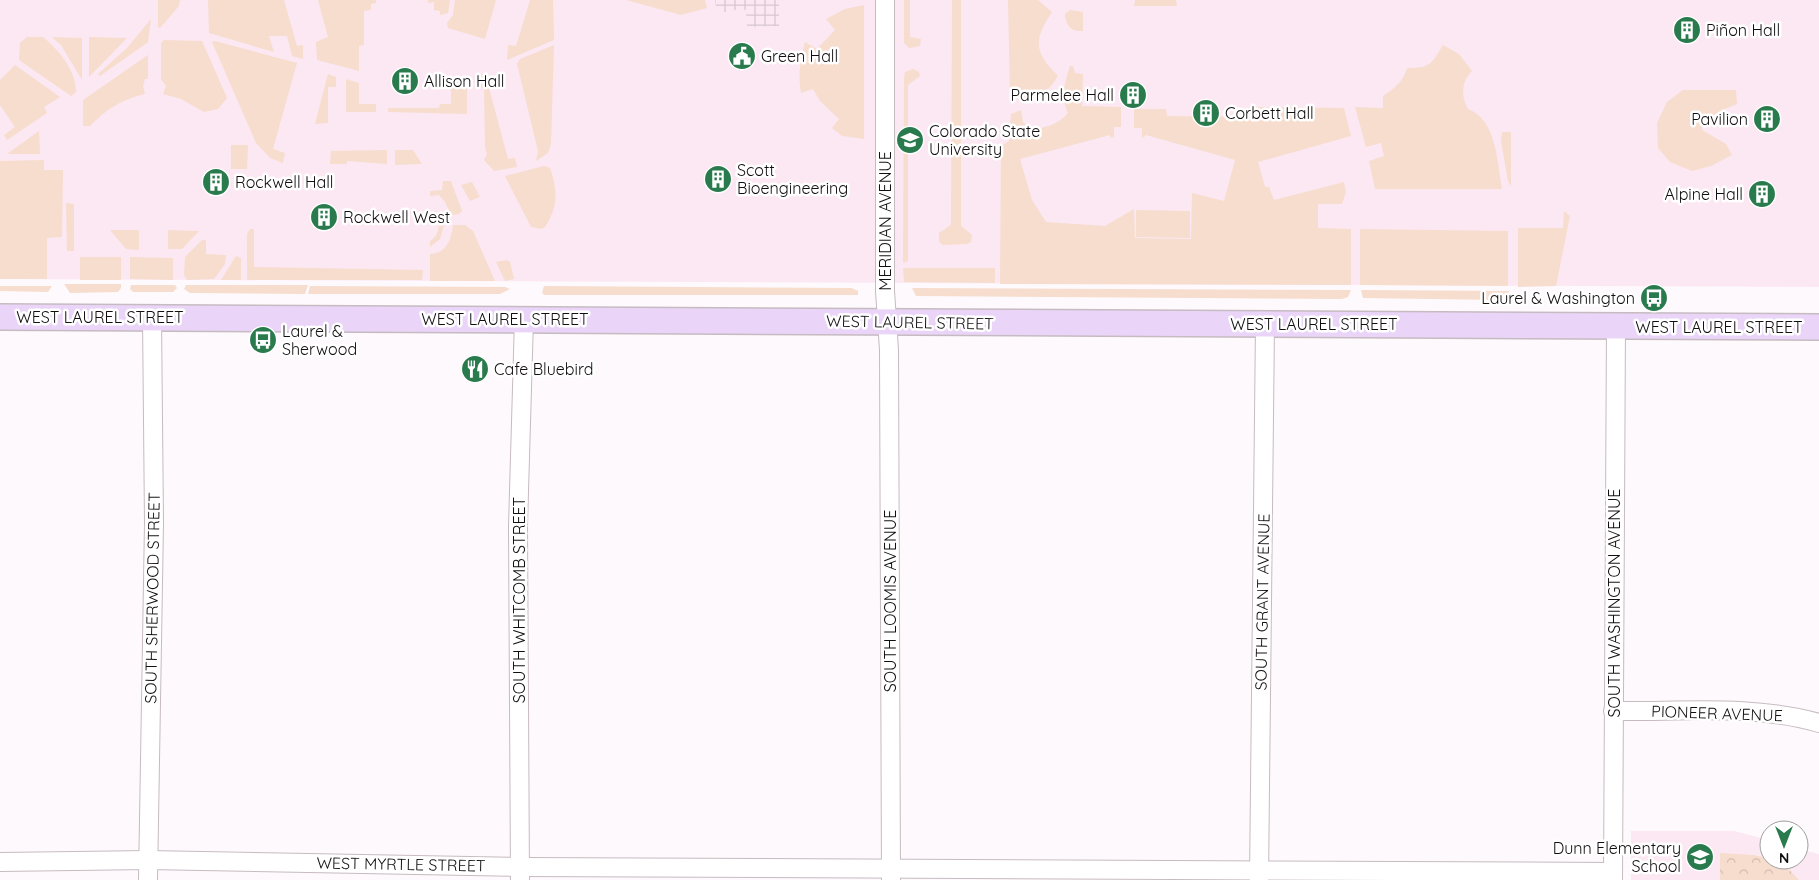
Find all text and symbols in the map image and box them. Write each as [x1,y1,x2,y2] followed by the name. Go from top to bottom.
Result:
[1672,15,1702,45] building icon: Piñon Hall
[1706,20,1780,40] place label: Piñon Hall
[727,41,757,71] public building icon: Green Hall
[761,46,838,66] place label: Green Hall
[390,66,420,96] building icon: Allison Hall
[424,71,505,91] place label: Allison Hall
[1118,80,1148,110] building icon: Parmelee Hall
[1011,85,1114,105] place label: Parmelee Hall
[1191,98,1221,128] building icon: Corbett Hall
[1225,103,1314,123] place label: Corbett Hall
[1752,104,1782,134] building icon: Pavilion
[1691,109,1748,129] place label: Pavilion
[929,121,1040,159] place label: Colorado State University
[895,125,925,155] school or university icon: Colorado State University
[875,151,895,291] street label: MERIDIAN AVENUE
[737,160,848,198] place label: Scott Bioengineering
[703,164,733,194] building icon: Scott Bioengineering
[201,167,231,197] building icon: Rockwell Hall
[235,172,334,192] place label: Rockwell Hall
[1747,179,1777,209] building icon: Alpine Hall
[1665,184,1743,204] place label: Alpine Hall
[309,202,339,232] building icon: Rockwell West
[343,207,450,227] place label: Rockwell West
[1639,283,1669,313] bus stop icon: Laurel & Washington
[1481,288,1635,308] place label: Laurel & Washington
[16,307,184,327] street label: WEST LAUREL STREET
[421,309,589,329] street label: WEST LAUREL STREET
[826,311,994,333] street label: WEST LAUREL STREET
[1230,314,1398,334] street label: WEST LAUREL STREET
[1635,317,1803,337] street label: WEST LAUREL STREET
[282,321,357,359] place label: Laurel & Sherwood
[248,325,278,355] bus stop icon: Laurel & Sherwood
[460,354,490,384] restaurant icon: Cafe Bluebird
[494,359,593,379] place label: Cafe Bluebird
[1604,489,1624,717] street label: SOUTH WASHINGTON AVENUE
[140,492,164,704] street label: SOUTH SHERWOOD STREET
[509,496,529,703] street label: SOUTH WHITCOMB STREET
[880,510,900,692] street label: SOUTH LOOMIS AVENUE
[1250,513,1274,691] street label: SOUTH GRANT AVENUE
[1651,701,1783,725] street label: PIONEER AVENUE
[1759,820,1809,870] north arrow
[1553,838,1681,876] place label: Dunn Elementary School
[1685,842,1715,872] school or university icon: Dunn Elementary School
[1779,849,1789,867] text: N
[316,853,486,875] street label: WEST MYRTLE STREET

